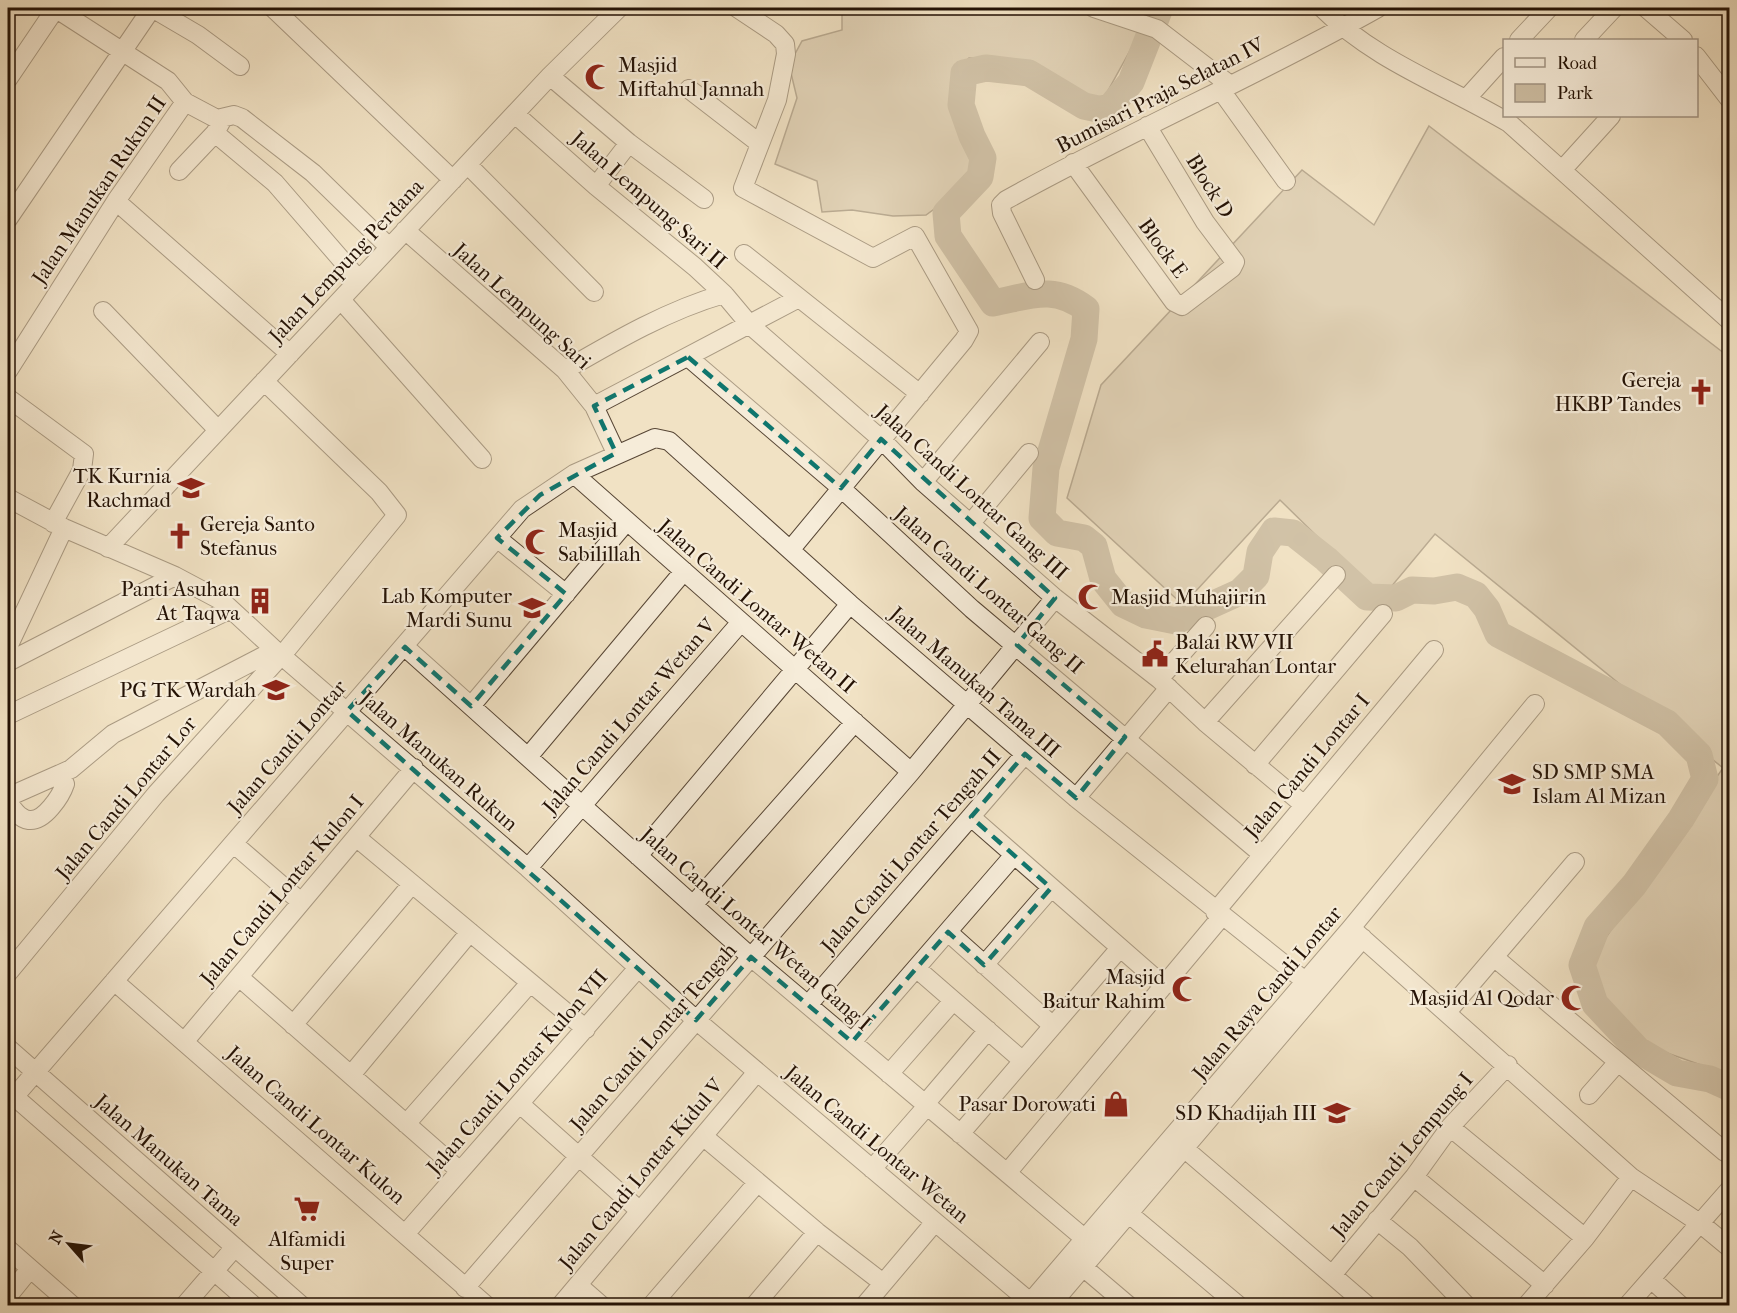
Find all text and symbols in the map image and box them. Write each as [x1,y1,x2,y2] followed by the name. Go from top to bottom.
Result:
[1052,32,1269,158] street label: Bumisari Praja Selatan IV
[1503,39,1698,117] legend
[618,53,765,101] place label: Masjid Miftahul Jannah
[1557,53,1597,74] text: Road
[583,62,613,92] mosque icon: Masjid Miftahul Jannah
[1557,83,1594,104] text: Park
[26,91,171,290] street label: Jalan Manukan Rukun II
[565,125,731,274] street label: Jalan Lempung Sari II
[1181,150,1239,222] street label: Block D
[262,174,428,349] street label: Jalan Lempung Perdana
[1134,214,1193,282] street label: Block E
[447,237,596,374] street label: Jalan Lempung Sari
[1555,368,1681,416] place label: Gereja HKBP Tandes
[1686,377,1716,407] church icon: Gereja HKBP Tandes
[869,398,1073,585] street label: Jalan Candi Lontar Gang III
[73,464,172,512] place label: TK Kurnia Rachmad
[176,473,206,503] school or university icon: TK Kurnia Rachmad
[888,500,1088,679] street label: Jalan Candi Lontar Gang II
[200,512,315,560] place label: Gereja Santo Stefanus
[652,513,860,698] street label: Jalan Candi Lontar Wetan II
[558,518,641,566] place label: Masjid Sabilillah
[165,521,195,551] church icon: Gereja Santo Stefanus
[523,527,553,557] mosque icon: Masjid Sabilillah
[121,577,240,625] place label: Panti Asuhan At Taqwa
[1076,582,1106,612] mosque icon: Masjid Muhajirin
[381,584,512,632] place label: Lab Komputer Mardi Sunu
[1111,585,1266,609] place label: Masjid Muhajirin
[245,586,275,616] building icon: Panti Asuhan At Taqwa
[517,593,547,623] school or university icon: Lab Komputer Mardi Sunu
[883,600,1065,762] street label: Jalan Manukan Tama III
[536,613,721,820] street label: Jalan Candi Lontar Wetan V
[1175,630,1336,678] place label: Balai RW VII Kelurahan Lontar
[1140,639,1170,669] public building icon: Balai RW VII Kelurahan Lontar
[221,675,352,820] street label: Jalan Candi Lontar
[261,675,291,705] school or university icon: PG TK Wardah
[120,678,256,702] place label: PG TK Wardah
[354,685,523,836] street label: Jalan Manukan Rukun
[1238,689,1375,845] street label: Jalan Candi Lontar I
[49,711,201,886] street label: Jalan Candi Lontar Lor
[815,744,1006,959] street label: Jalan Candi Lontar Tengah II
[1532,760,1666,808] place label: SD SMP SMA Islam Al Mizan
[1497,769,1527,799] school or university icon: SD SMP SMA Islam Al Mizan
[194,790,369,992] street label: Jalan Candi Lontar Kulon I
[634,821,876,1036] street label: Jalan Candi Lontar Wetan Gang I
[1186,901,1347,1086] street label: Jalan Raya Candi Lontar
[564,938,741,1137] street label: Jalan Candi Lontar Tengah
[420,965,612,1181] street label: Jalan Candi Lontar Kulon VII
[1042,965,1166,1013] place label: Masjid Baitur Rahim
[1170,974,1200,1004] mosque icon: Masjid Baitur Rahim
[1559,983,1589,1013] mosque icon: Masjid Al Qodar
[1409,986,1554,1010] place label: Masjid Al Qodar
[220,1040,410,1209] street label: Jalan Candi Lontar Kulon
[779,1059,974,1228] street label: Jalan Candi Lontar Wetan
[1325,1068,1478,1244] street label: Jalan Candi Lempung I
[553,1073,729,1276] street label: Jalan Candi Lontar Kidul V
[88,1088,248,1231] street label: Jalan Manukan Tama
[1101,1089,1131,1119] shop icon: Pasar Dorowati
[959,1092,1096,1116] place label: Pasar Dorowati
[1322,1098,1352,1128] school or university icon: SD Khadijah III
[1175,1101,1317,1125] place label: SD Khadijah III
[292,1194,322,1224] supermarket icon: Alfamidi Super
[39,1214,99,1274] north arrow
[45,1227,68,1247] text: N
[267,1227,346,1275] place label: Alfamidi Super

